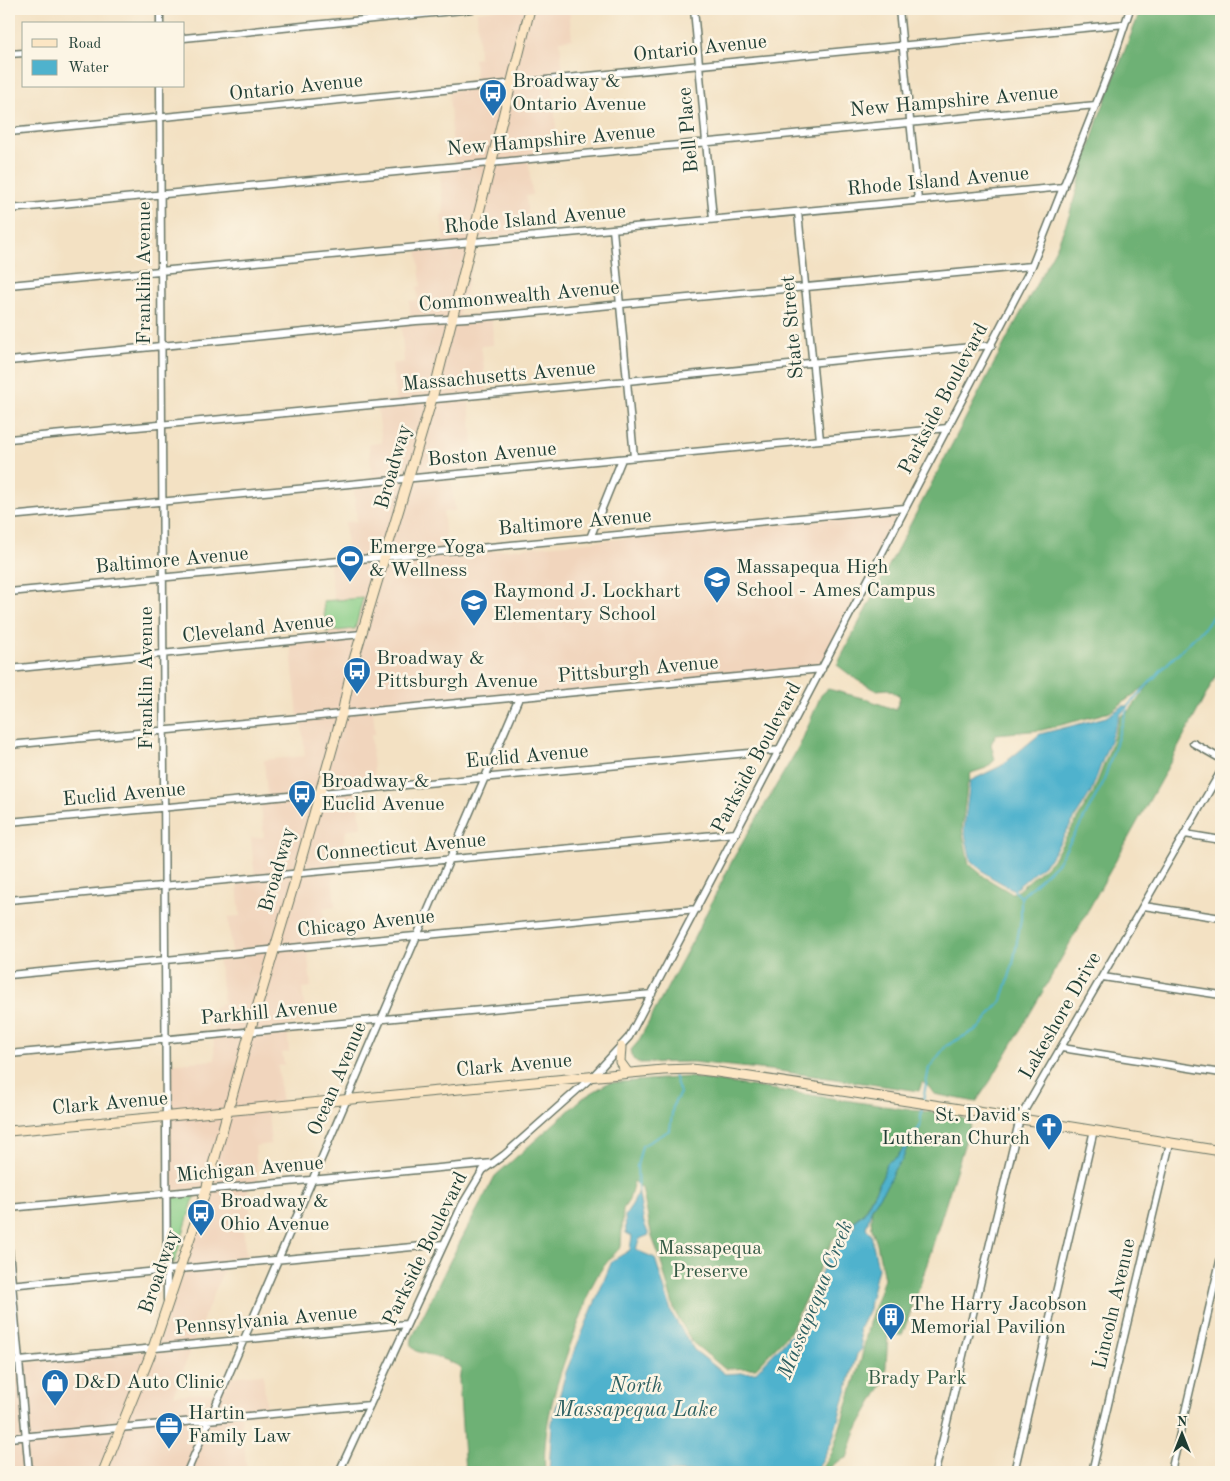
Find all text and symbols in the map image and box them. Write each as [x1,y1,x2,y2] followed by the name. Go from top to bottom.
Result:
[22,22,185,88] legend
[632,32,768,66] street label: Ontario Avenue
[68,37,102,52] text: Road
[68,61,109,76] text: Water
[228,71,364,105] street label: Ontario Avenue
[512,72,646,115] place label: Broadway & Ontario Avenue
[478,78,508,117] bus stop icon: Broadway & Ontario Avenue
[849,83,1059,121] street label: New Hampshire Avenue
[675,86,703,174] street label: Bell Place
[446,122,656,160] street label: New Hampshire Avenue
[846,164,1030,200] street label: Rhode Island Avenue
[135,201,155,345] street label: Franklin Avenue
[443,202,627,238] street label: Rhode Island Avenue
[779,274,807,380] street label: State Street
[418,278,620,316] street label: Commonwealth Avenue
[896,320,992,478] street label: Parkside Boulevard
[402,359,596,395] street label: Massachusetts Avenue
[372,422,416,512] street label: Broadway
[427,439,557,471] street label: Boston Avenue
[498,506,652,540] street label: Baltimore Avenue
[369,538,486,581] place label: Emerge Yoga & Wellness
[95,544,249,578] street label: Baltimore Avenue
[335,544,365,583] sports icon: Emerge Yoga & Wellness
[736,558,935,601] place label: Massapequa High School - Ames Campus
[702,565,732,604] school or university icon: Massapequa High School - Ames Campus
[493,582,681,625] place label: Raymond J. Lockhart Elementary School
[459,588,489,627] school or university icon: Raymond J. Lockhart Elementary School
[137,606,157,750] street label: Franklin Avenue
[181,611,335,647] street label: Cleveland Avenue
[376,649,538,692] place label: Broadway & Pittsburgh Avenue
[557,653,719,687] street label: Pittsburgh Avenue
[342,656,372,695] bus stop icon: Broadway & Pittsburgh Avenue
[709,679,805,837] street label: Parkside Boulevard
[465,742,589,772] street label: Euclid Avenue
[321,772,445,815] place label: Broadway & Euclid Avenue
[287,779,317,818] bus stop icon: Broadway & Euclid Avenue
[62,780,186,810] street label: Euclid Avenue
[256,825,300,915] street label: Broadway
[315,831,487,865] street label: Connecticut Avenue
[296,907,436,941] street label: Chicago Avenue
[1016,949,1106,1083] street label: Lakeshore Drive
[200,997,338,1029] street label: Parkhill Avenue
[305,1019,371,1139] street label: Ocean Avenue
[455,1051,573,1081] street label: Clark Avenue
[51,1089,169,1119] street label: Clark Avenue
[882,1106,1030,1149] place label: St. David's Lutheran Church
[1034,1112,1064,1151] church icon: St. David's Lutheran Church
[176,1154,324,1186] street label: Michigan Avenue
[380,1169,472,1329] street label: Parkside Boulevard
[220,1192,329,1235] place label: Broadway & Ohio Avenue
[186,1198,216,1237] bus stop icon: Broadway & Ohio Avenue
[774,1218,857,1383] water label: Massapequa Creek
[136,1227,184,1317] street label: Broadway
[1090,1237,1140,1371] street label: Lincoln Avenue
[658,1239,762,1282] park label: Massapequa Preserve
[910,1295,1087,1338] place label: The Harry Jacobson Memorial Pavilion
[876,1302,906,1341] building icon: The Harry Jacobson Memorial Pavilion
[174,1303,358,1339] street label: Pennsylvania Avenue
[40,1368,70,1407] shop icon: D&D Auto Clinic
[867,1369,967,1389] park label: Brady Park
[74,1373,224,1393] place label: D&D Auto Clinic
[554,1376,717,1421] water label: North Massapequa Lake
[188,1404,292,1447] place label: Hartin Family Law
[1158,1408,1208,1458] north arrow
[154,1411,184,1450] office icon: Hartin Family Law
[1177,1415,1188,1429] text: N

